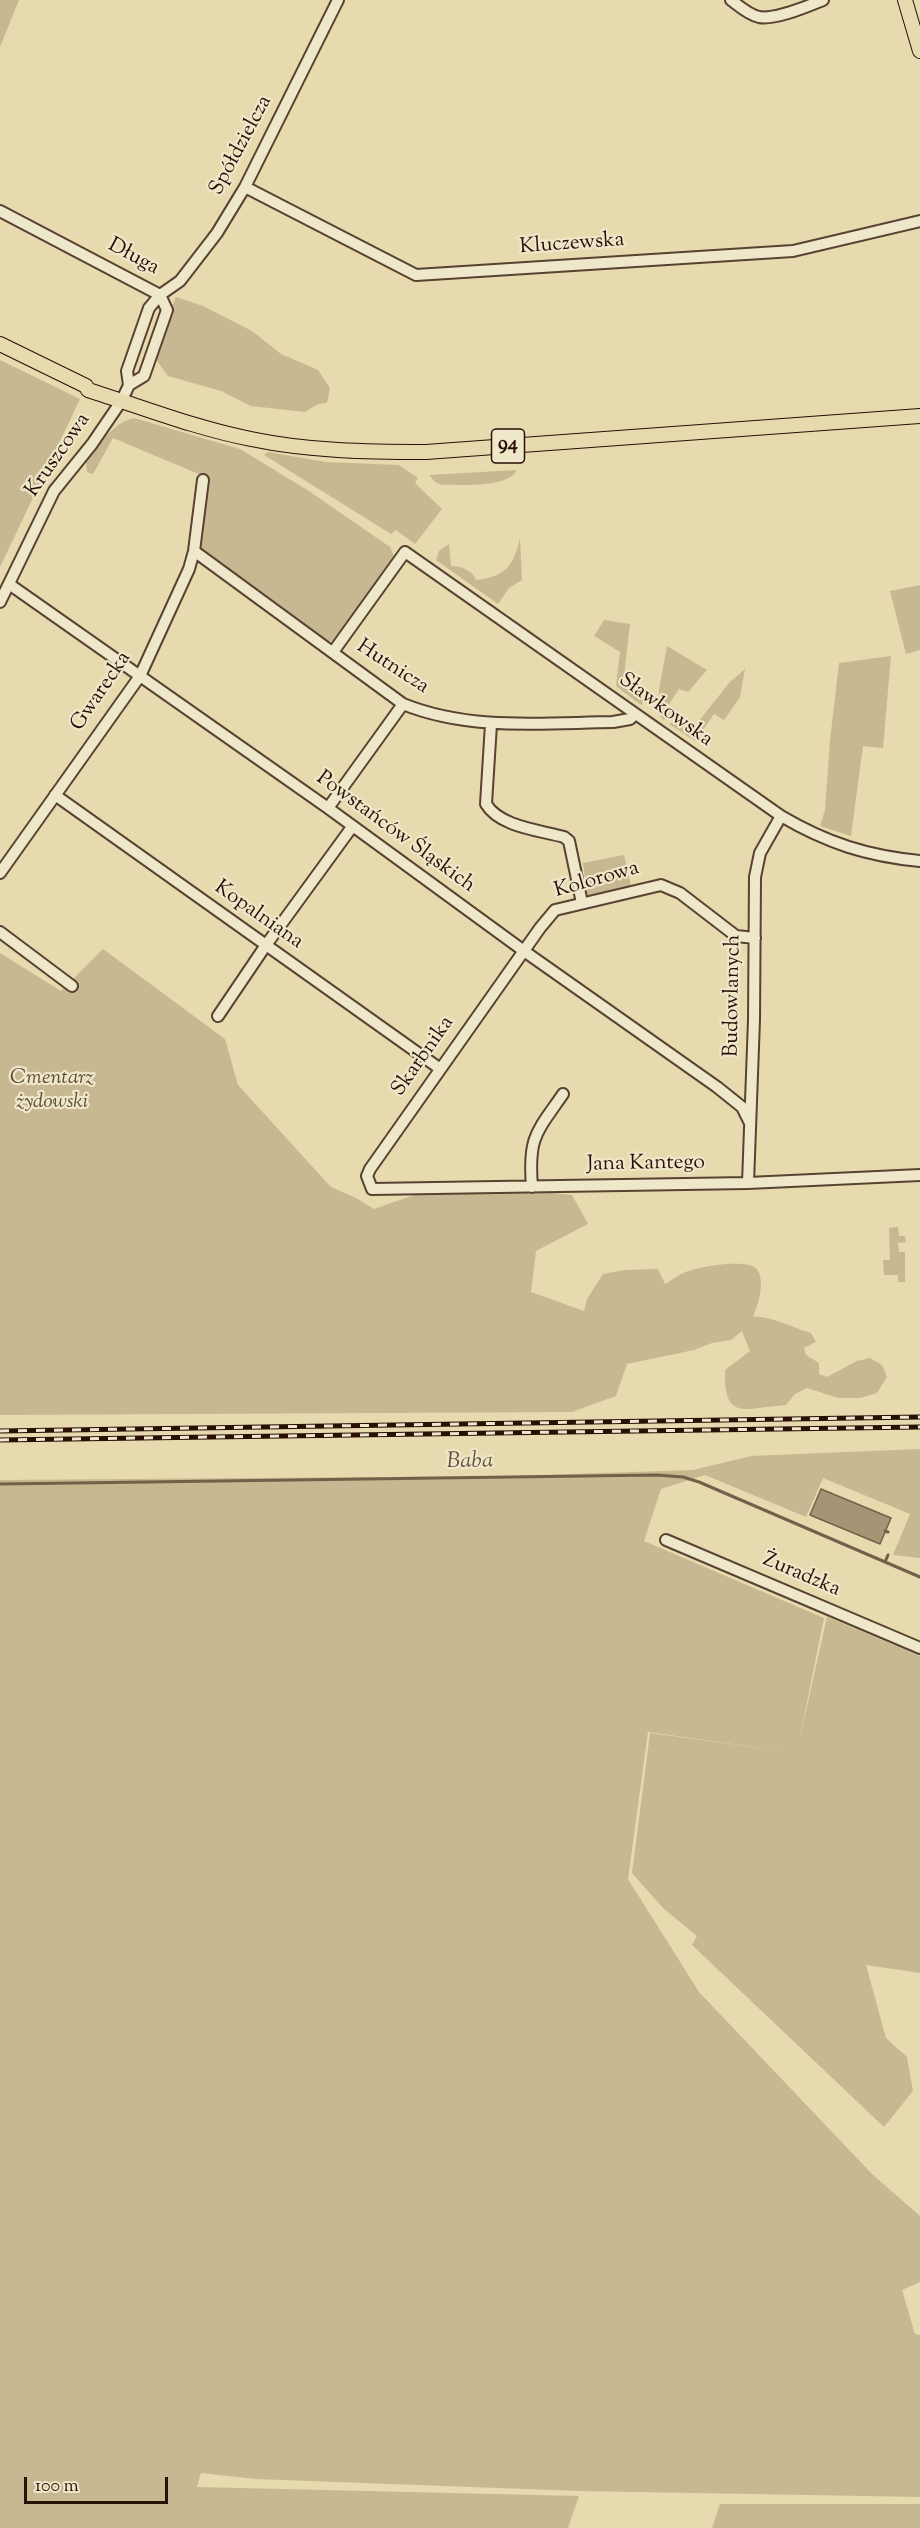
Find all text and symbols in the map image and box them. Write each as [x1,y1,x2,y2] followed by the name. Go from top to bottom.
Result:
[205,92,279,200] street label: Spółdzielcza
[519,229,625,261] street label: Kluczewska
[103,234,163,282] street label: Długa
[21,409,97,503] street label: Kruszcowa
[492,429,524,463] road number: 94
[351,635,433,701] street label: Hutnicza
[66,647,138,737] street label: Gwarecka
[613,668,717,754] street label: Sławkowska
[310,767,480,899] street label: Powstańców Śląskich
[552,857,642,905] street label: Kolorowa
[209,876,307,956] street label: Kopalniana
[720,935,748,1057] street label: Budowlanych
[387,1012,461,1102] street label: Skarbnika
[10,1066,94,1116] park label: Cmentarz żydowski
[587,1151,705,1179] street label: Jana Kantego
[446,1449,494,1477] water label: Baba
[758,1548,844,1604] street label: Żuradzka
[27,2465,171,2503] scale bar
[35,2474,79,2500] text: 100 m

